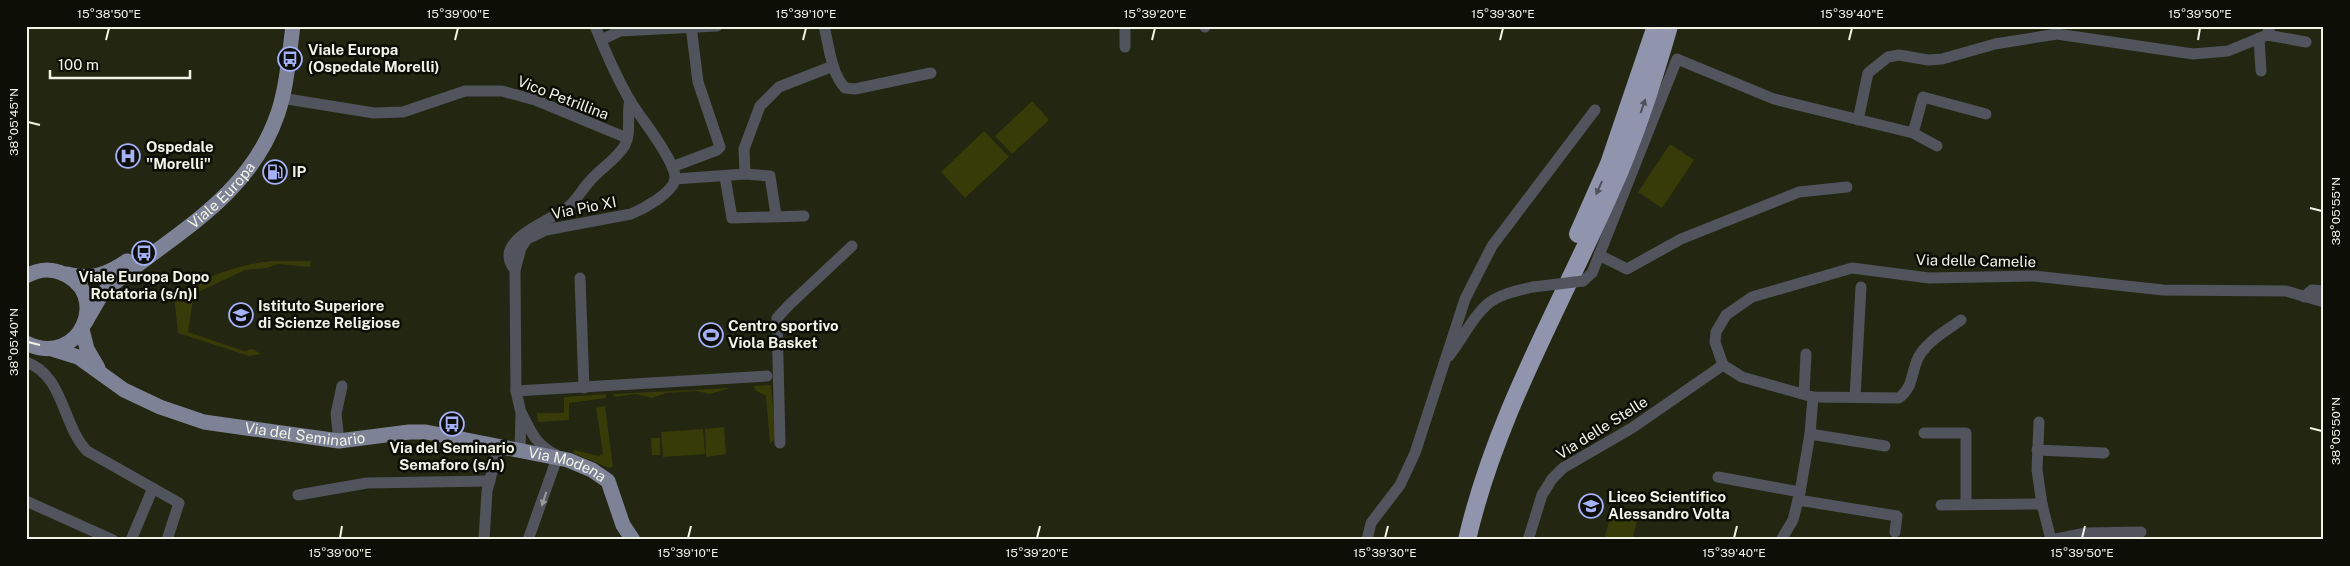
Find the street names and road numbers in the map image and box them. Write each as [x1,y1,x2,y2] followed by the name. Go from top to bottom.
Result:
[515,72,611,123] street label: Vico Petrillina
[184,159,258,232] street label: Viale Europa
[550,193,618,222] street label: Via Pio XI
[1916,251,2036,270] street label: Via delle Camelie
[1553,393,1651,462] street label: Via delle Stelle
[244,419,366,449] street label: Via del Seminario
[527,443,610,485] street label: Via Modena

